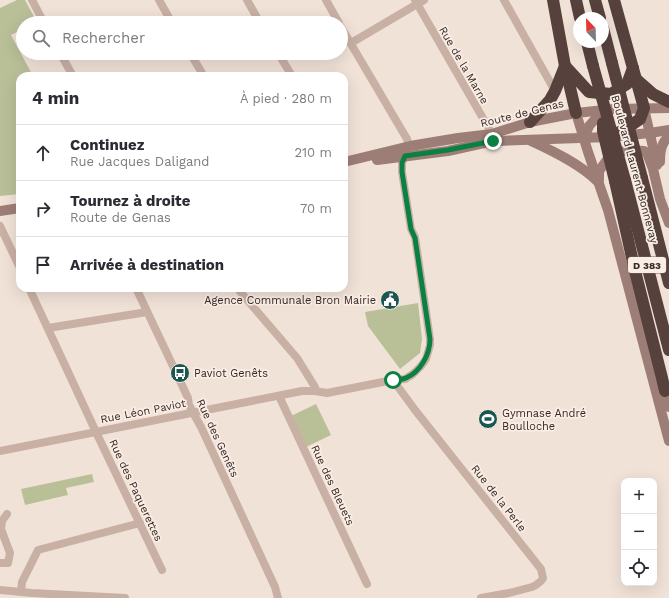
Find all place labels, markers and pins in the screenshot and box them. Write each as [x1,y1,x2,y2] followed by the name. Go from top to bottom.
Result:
[379,289,401,311] public building icon: Agence Communale Bron Mairie
[204,294,376,307] place label: Agence Communale Bron Mairie
[169,362,191,384] bus stop icon: Paviot Genêts
[194,367,268,380] place label: Paviot Genêts
[502,407,586,433] place label: Gymnase André Boulloche
[477,408,499,430] sports icon: Gymnase André Boulloche

